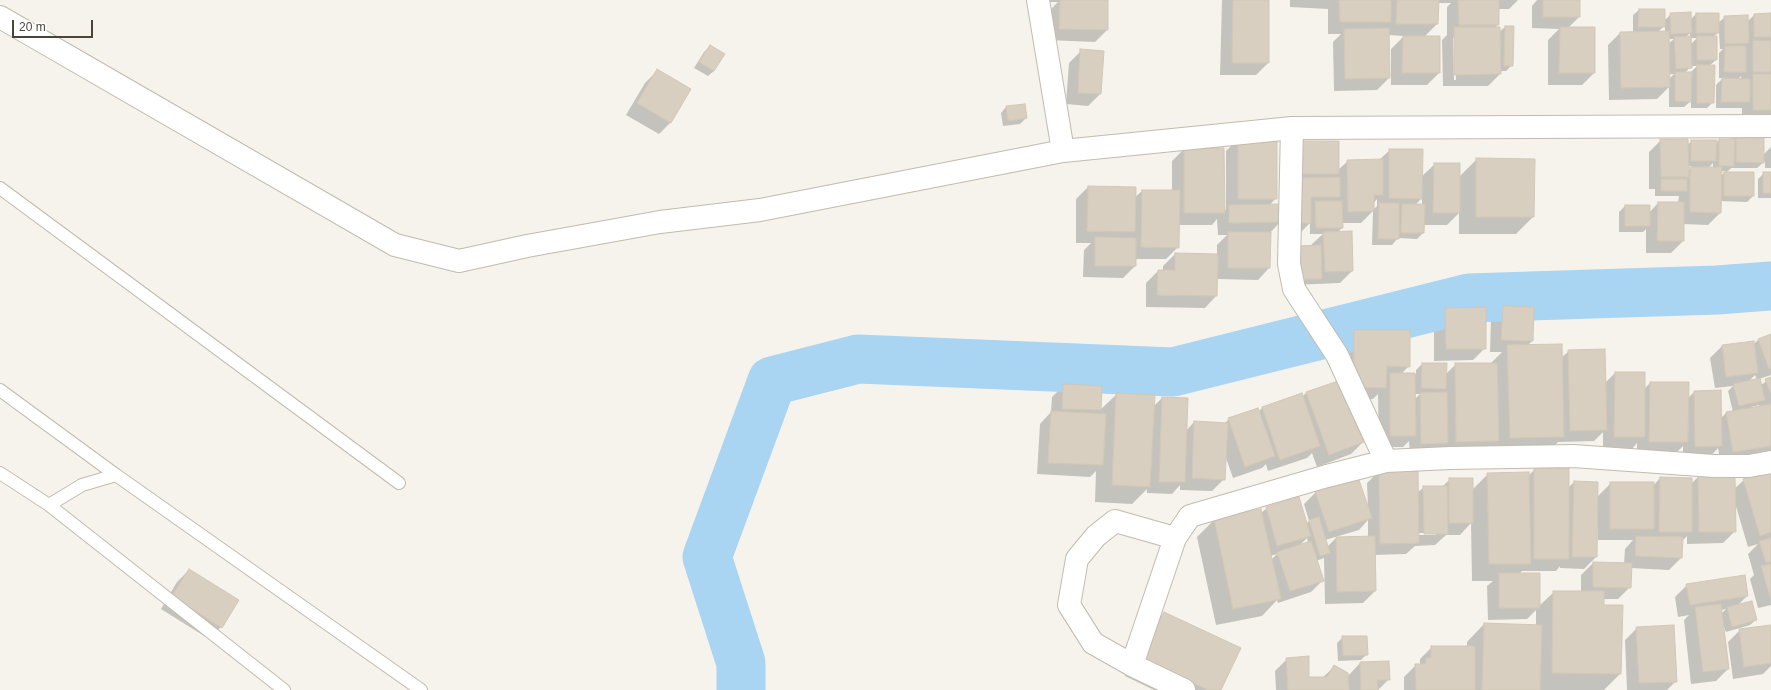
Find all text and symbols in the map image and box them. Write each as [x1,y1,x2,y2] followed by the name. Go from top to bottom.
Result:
[14,12,95,38] scale bar
[19,20,46,34] text: 20 m

